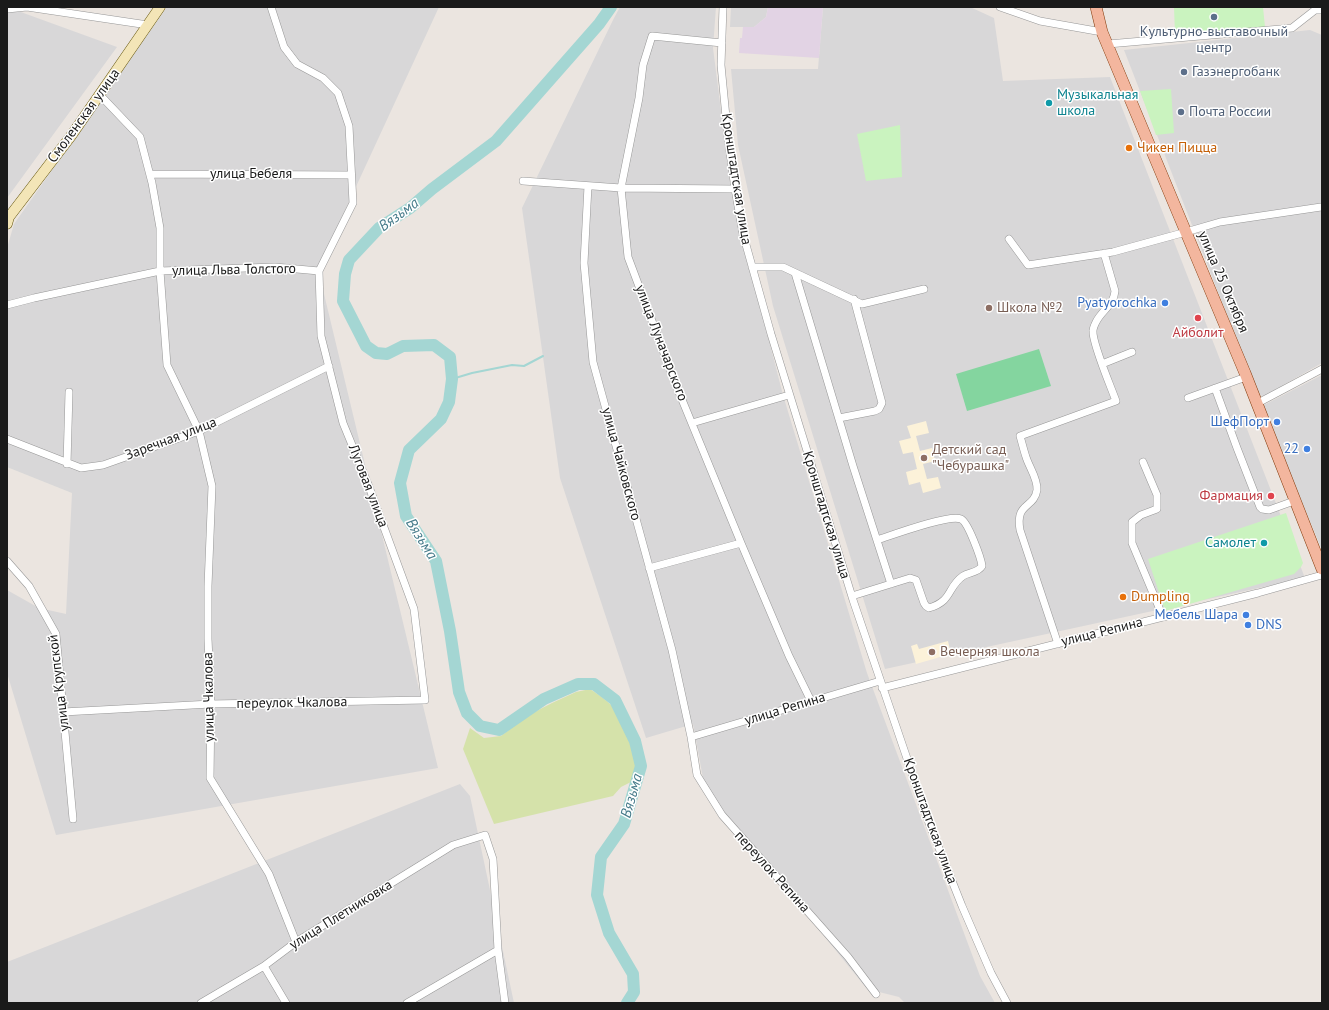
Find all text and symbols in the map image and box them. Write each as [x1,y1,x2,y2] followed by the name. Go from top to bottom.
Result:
[1209,12,1219,22] marker: Культурно-выставочный центр
[1140,24,1288,56] place label: Культурно-выставочный центр
[1192,64,1280,80] place label: Газэнергобанк
[44,66,124,166] street label: Смоленская улица
[1179,67,1189,77] marker: Газэнергобанк
[1057,87,1138,120] place label: Музыкальная школа
[1044,98,1054,108] marker: Музыкальная школа
[1189,104,1271,120] place label: Почта России
[1176,107,1186,117] marker: Почта России
[717,112,755,246] street label: Кронштадтская улица
[1137,140,1217,156] place label: Чикен Пицца
[1124,143,1134,153] marker: Чикен Пицца
[210,166,292,182] street label: улица Бебеля
[376,195,422,235] water label: Вязьма
[1194,229,1252,335] street label: улица 25 Октября
[172,261,296,279] street label: улица Льва Толстого
[631,282,691,404] street label: улица Луначарского
[1077,295,1157,311] place label: Pyatyorochka
[1160,298,1170,308] marker: Pyatyorochka
[997,300,1063,316] place label: Школа №2
[984,303,994,313] marker: Школа №2
[1193,313,1203,323] marker: Айболит
[1172,325,1224,341] place label: Айболит
[598,406,644,522] street label: улица Чайковского
[123,414,219,464] street label: Заречная улица
[1211,414,1269,430] place label: ШефПорт
[1272,417,1282,427] marker: ШефПорт
[1284,441,1299,457] place label: 22
[344,442,392,530] street label: Луговая улица
[932,442,1009,474] place label: Детский сад "Чебурашка"
[1302,444,1312,454] marker: 22
[799,449,853,581] street label: Кронштадтская улица
[919,453,929,463] marker: Детский сад "Чебурашка"
[1200,488,1263,504] place label: Фармация
[1266,491,1276,501] marker: Фармация
[401,515,441,563] water label: Вязьма
[1205,535,1256,551] place label: Самолет
[1259,538,1269,548] marker: Самолет
[1131,589,1190,605] place label: Dumpling
[1118,592,1128,602] marker: Dumpling
[1154,607,1238,623] place label: Мебель Шара
[1241,610,1251,620] marker: Мебель Шара
[1059,614,1145,650] street label: улица Репина
[1256,617,1282,633] place label: DNS
[1243,620,1253,630] marker: DNS
[45,634,73,732] street label: улица Крупской
[940,644,1040,660] place label: Вечерняя школа
[927,647,937,657] marker: Вечерняя школа
[200,652,218,742] street label: улица Чкалова
[743,689,827,729] street label: улица Репина
[236,694,348,712] street label: переулок Чкалова
[899,756,961,886] street label: Кронштадтская улица
[617,772,647,820] water label: Вязьма
[731,828,813,916] street label: переулок Репина
[286,877,396,953] street label: улица Плетниковка

